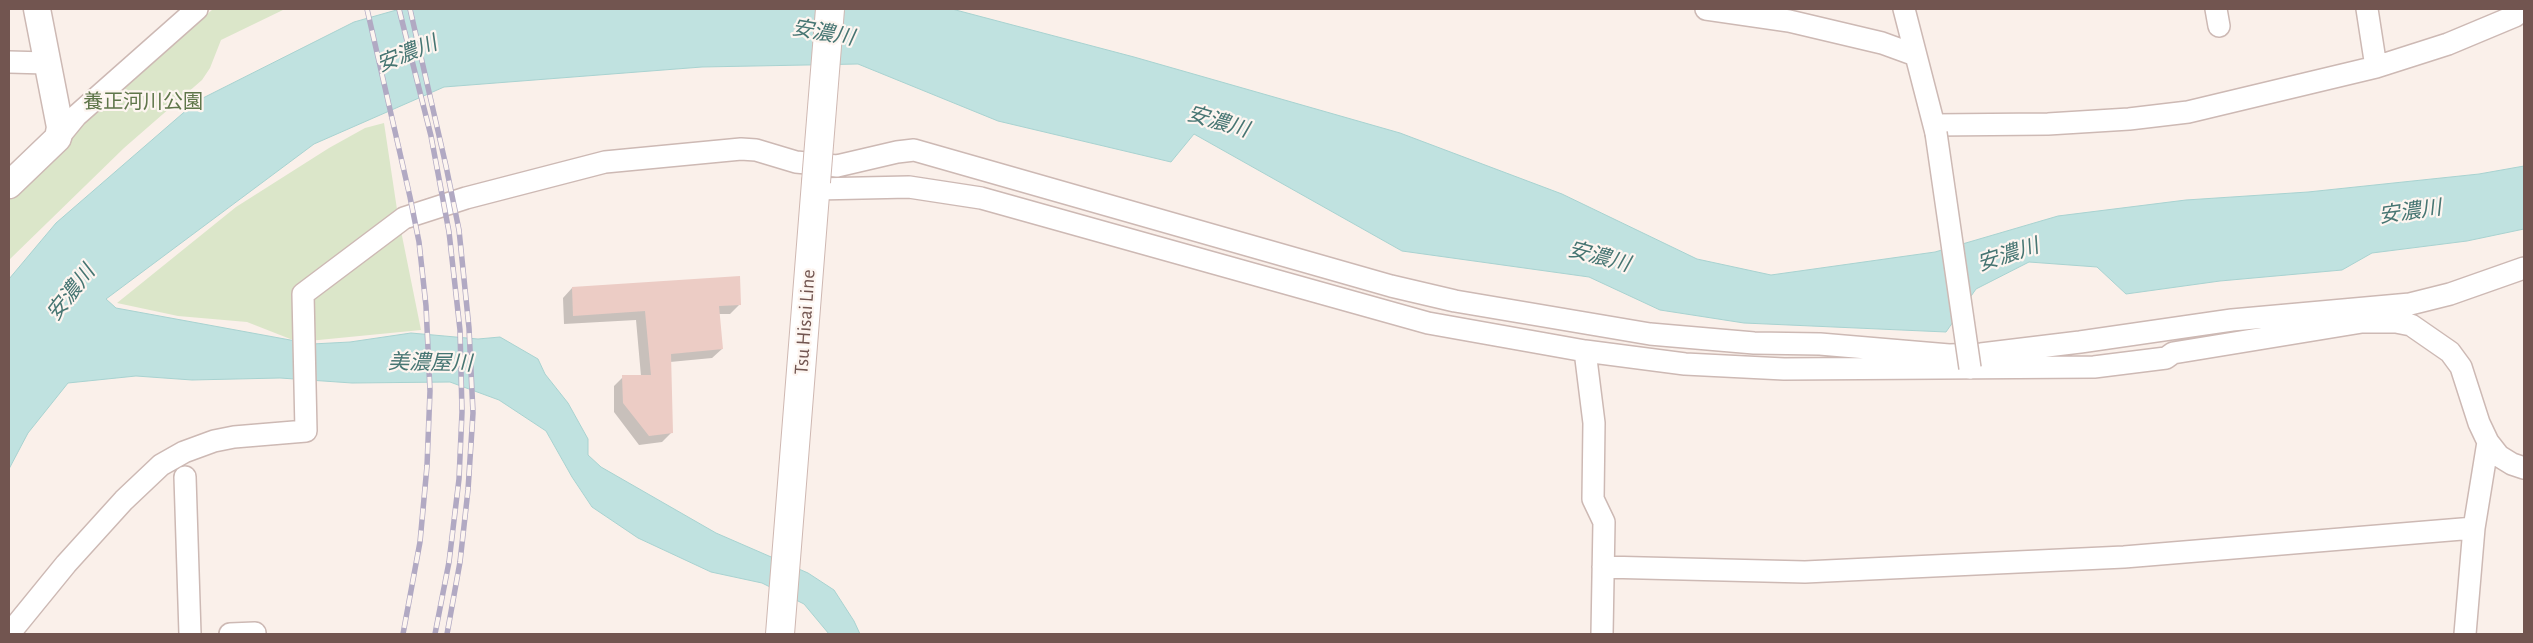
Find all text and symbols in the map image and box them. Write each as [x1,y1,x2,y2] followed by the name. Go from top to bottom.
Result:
[790,15,856,51] water label: 安濃川
[373,31,441,77] water label: 安濃川
[83,90,203,114] park label: 養正河川公園
[1184,101,1252,143] water label: 安濃川
[2377,195,2443,229] water label: 安濃川
[1974,233,2042,277] water label: 安濃川
[1565,237,1633,277] water label: 安濃川
[42,260,100,326] water label: 安濃川
[789,269,821,375] street label: Tsu Hisai Line
[388,350,472,376] water label: 美濃屋川

